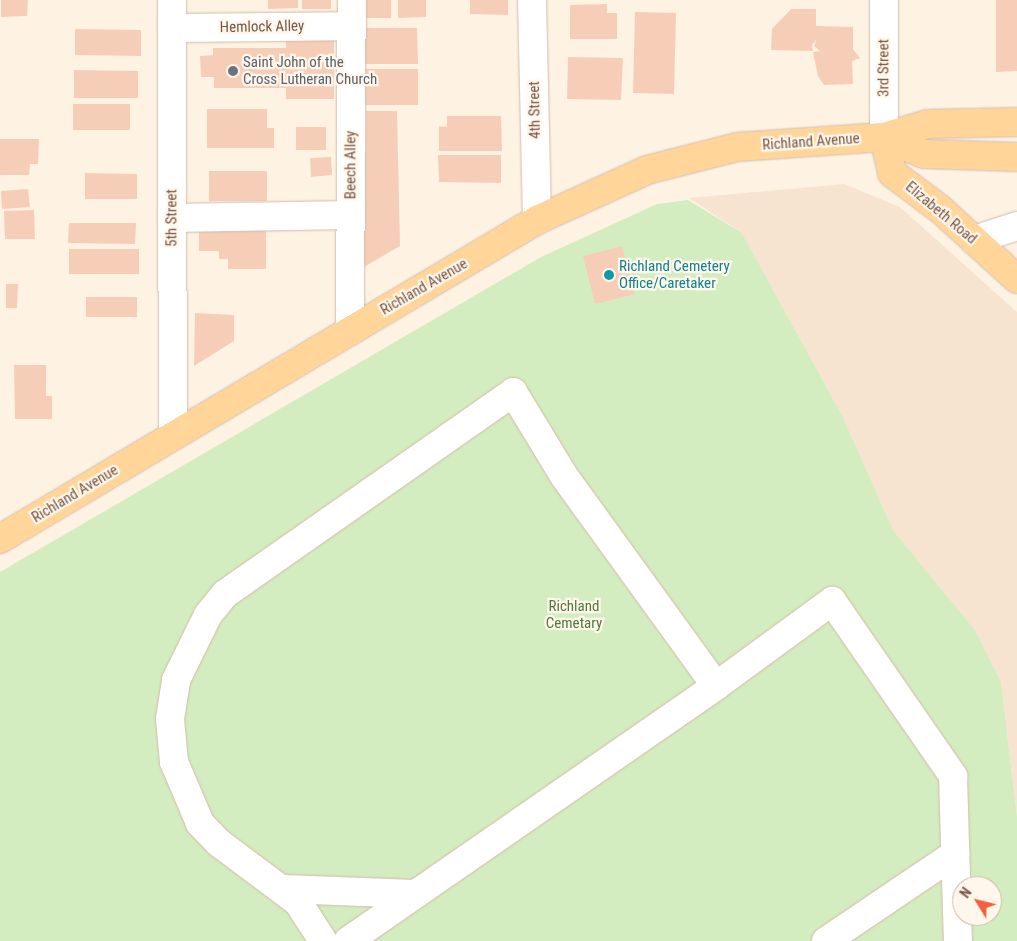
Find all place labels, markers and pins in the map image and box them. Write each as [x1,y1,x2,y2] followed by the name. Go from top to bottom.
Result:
[243,53,377,88] place label: Saint John of the Cross Lutheran Church
[227,65,239,77] marker: Saint John of the Cross Lutheran Church
[619,257,730,292] place label: Richland Cemetery Office/Caretaker
[603,269,615,281] marker: Richland Cemetery Office/Caretaker

